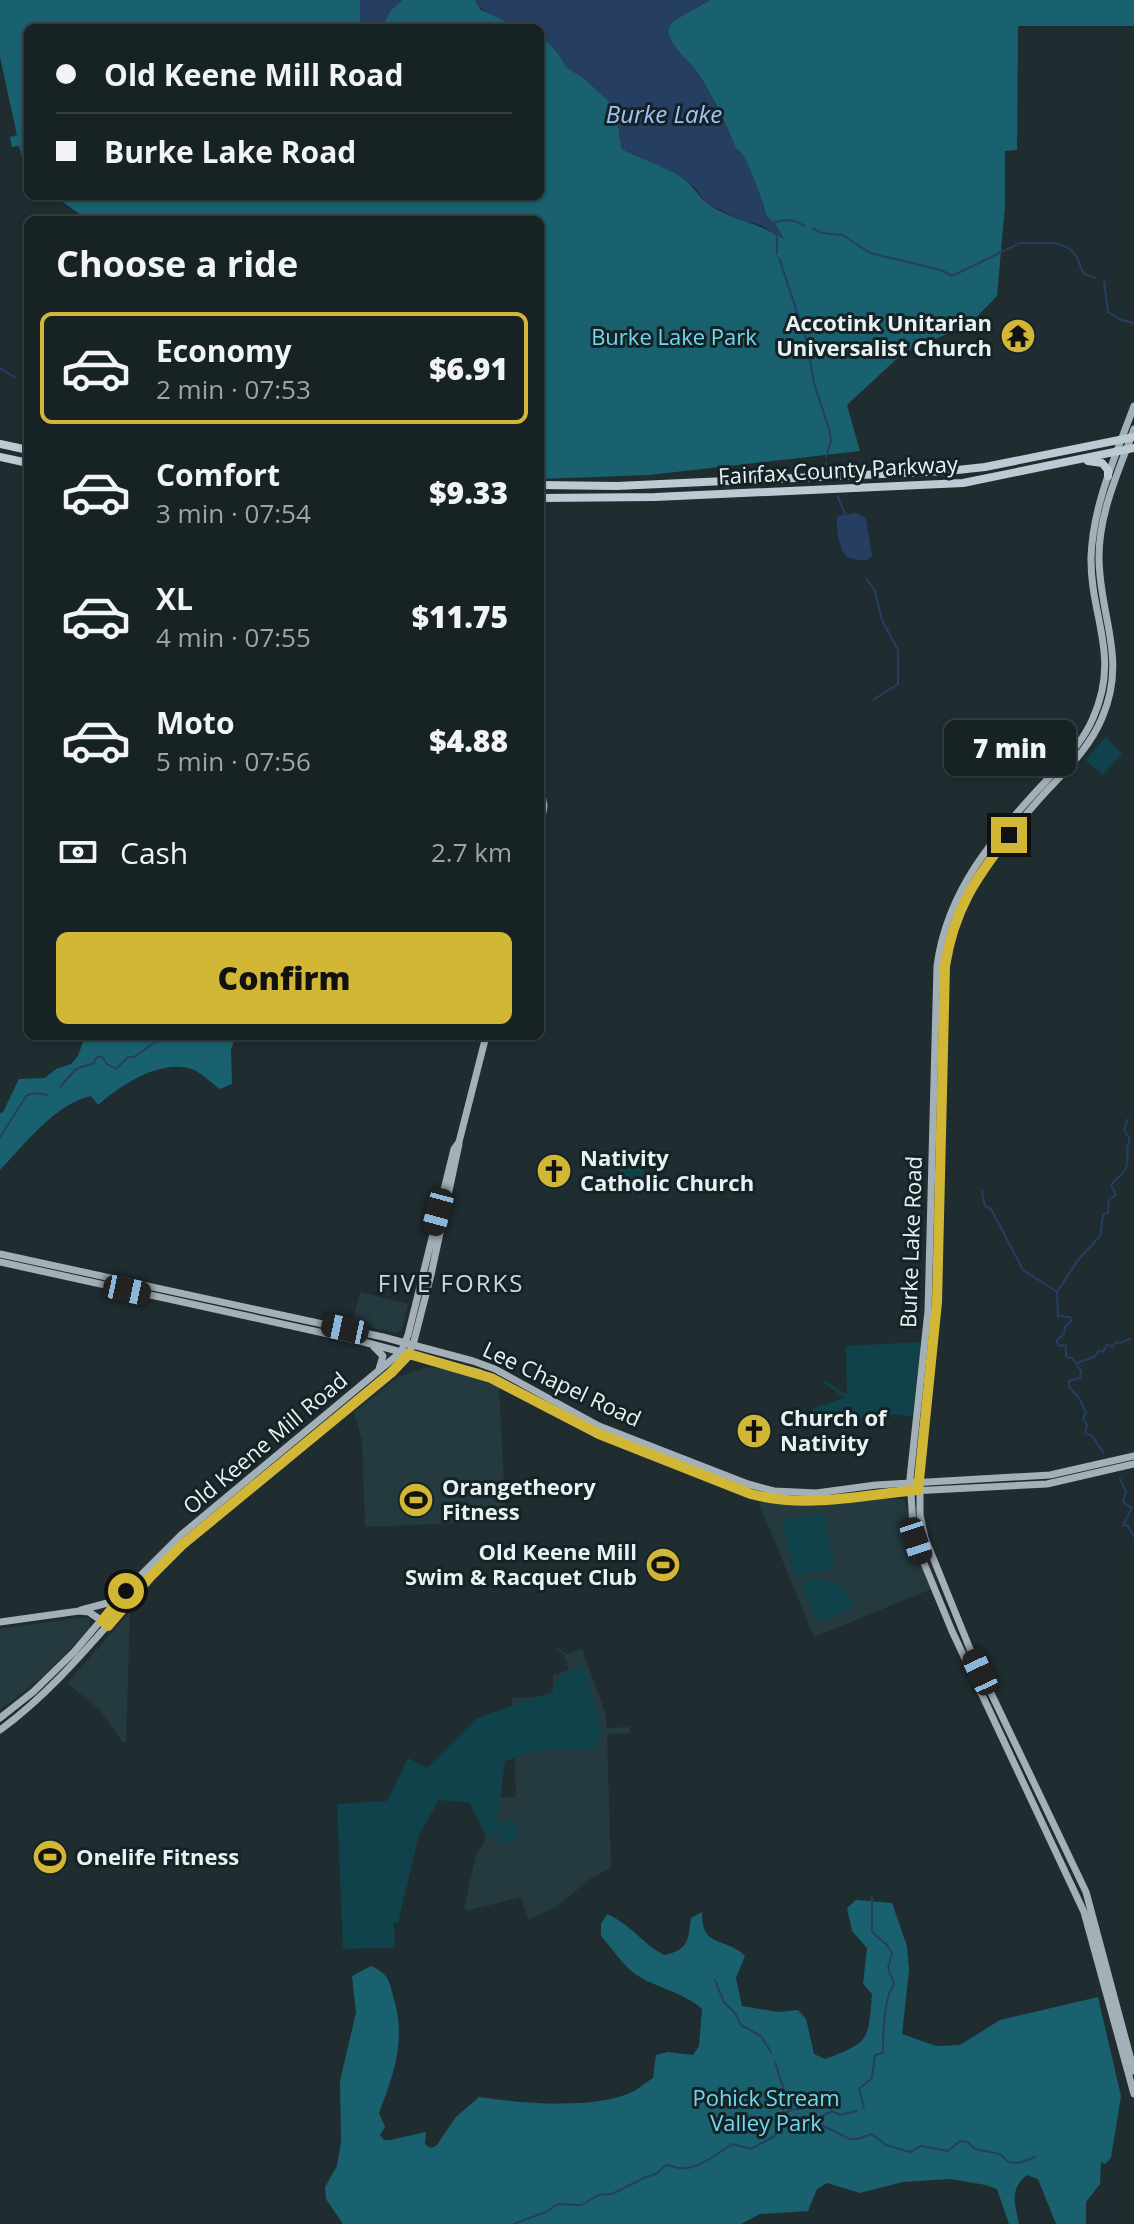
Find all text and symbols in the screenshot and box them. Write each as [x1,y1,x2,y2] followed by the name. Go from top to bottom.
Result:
[104,54,403,95] text: Old Keene Mill Road
[606,97,722,130] water label: Burke Lake
[104,131,356,172] text: Burke Lake Road
[56,239,298,288] text: Choose a ride
[776,307,992,362] place label: Accotink Unitarian Universalist Church
[999,317,1037,355] temple icon: Accotink Unitarian Universalist Church
[591,321,757,351] park label: Burke Lake Park
[156,330,292,371] text: Economy
[60,332,132,404] icon: car
[429,348,508,389] text: $6.91
[156,371,311,407] text: 2 min · 07:53
[717,448,960,490] street label: Fairfax County Parkway
[156,454,280,495] text: Comfort
[60,456,132,528] icon: car
[429,472,508,513] text: $9.33
[156,495,311,531] text: 3 min · 07:54
[156,578,193,619] text: XL
[60,580,132,652] icon: car
[412,596,508,637] text: $11.75
[156,619,311,655] text: 4 min · 07:55
[156,702,234,743] text: Moto
[60,704,132,776] icon: car
[943,719,1075,775] callout: 7 min
[429,720,508,761] text: $4.88
[973,730,1047,766] text: 7 min
[156,743,311,779] text: 5 min · 07:56
[991,817,1027,853] route end
[56,830,100,874] icon: cash
[120,832,188,873] text: Cash
[431,834,512,870] text: 2.7 km
[56,932,512,1024] button: Confirm
[580,1142,754,1197] place label: Nativity Catholic Church
[535,1152,573,1190] church icon: Nativity Catholic Church
[892,1155,928,1329] street label: Burke Lake Road
[420,1186,456,1238] car
[378,1266,524,1299] district label: FIVE FORKS
[101,1273,153,1307] car
[319,1312,371,1346] car
[479,1333,646,1433] street label: Lee Chapel Road
[176,1364,353,1520] street label: Old Keene Mill Road
[780,1402,888,1457] place label: Church of Nativity
[735,1412,773,1450] church icon: Church of Nativity
[442,1471,596,1526] place label: Orangetheory Fitness
[397,1481,435,1519] sports icon: Orangetheory Fitness
[897,1514,935,1568] car
[405,1536,637,1591] place label: Old Keene Mill Swim & Racquet Club
[644,1546,682,1584] sports icon: Old Keene Mill Swim & Racquet Club
[108,1573,144,1609] route start
[959,1645,1001,1699] car
[31,1838,69,1876] sports icon: Onelife Fitness
[76,1841,239,1871] place label: Onelife Fitness
[692,2082,840,2137] park label: Pohick Stream Valley Park

